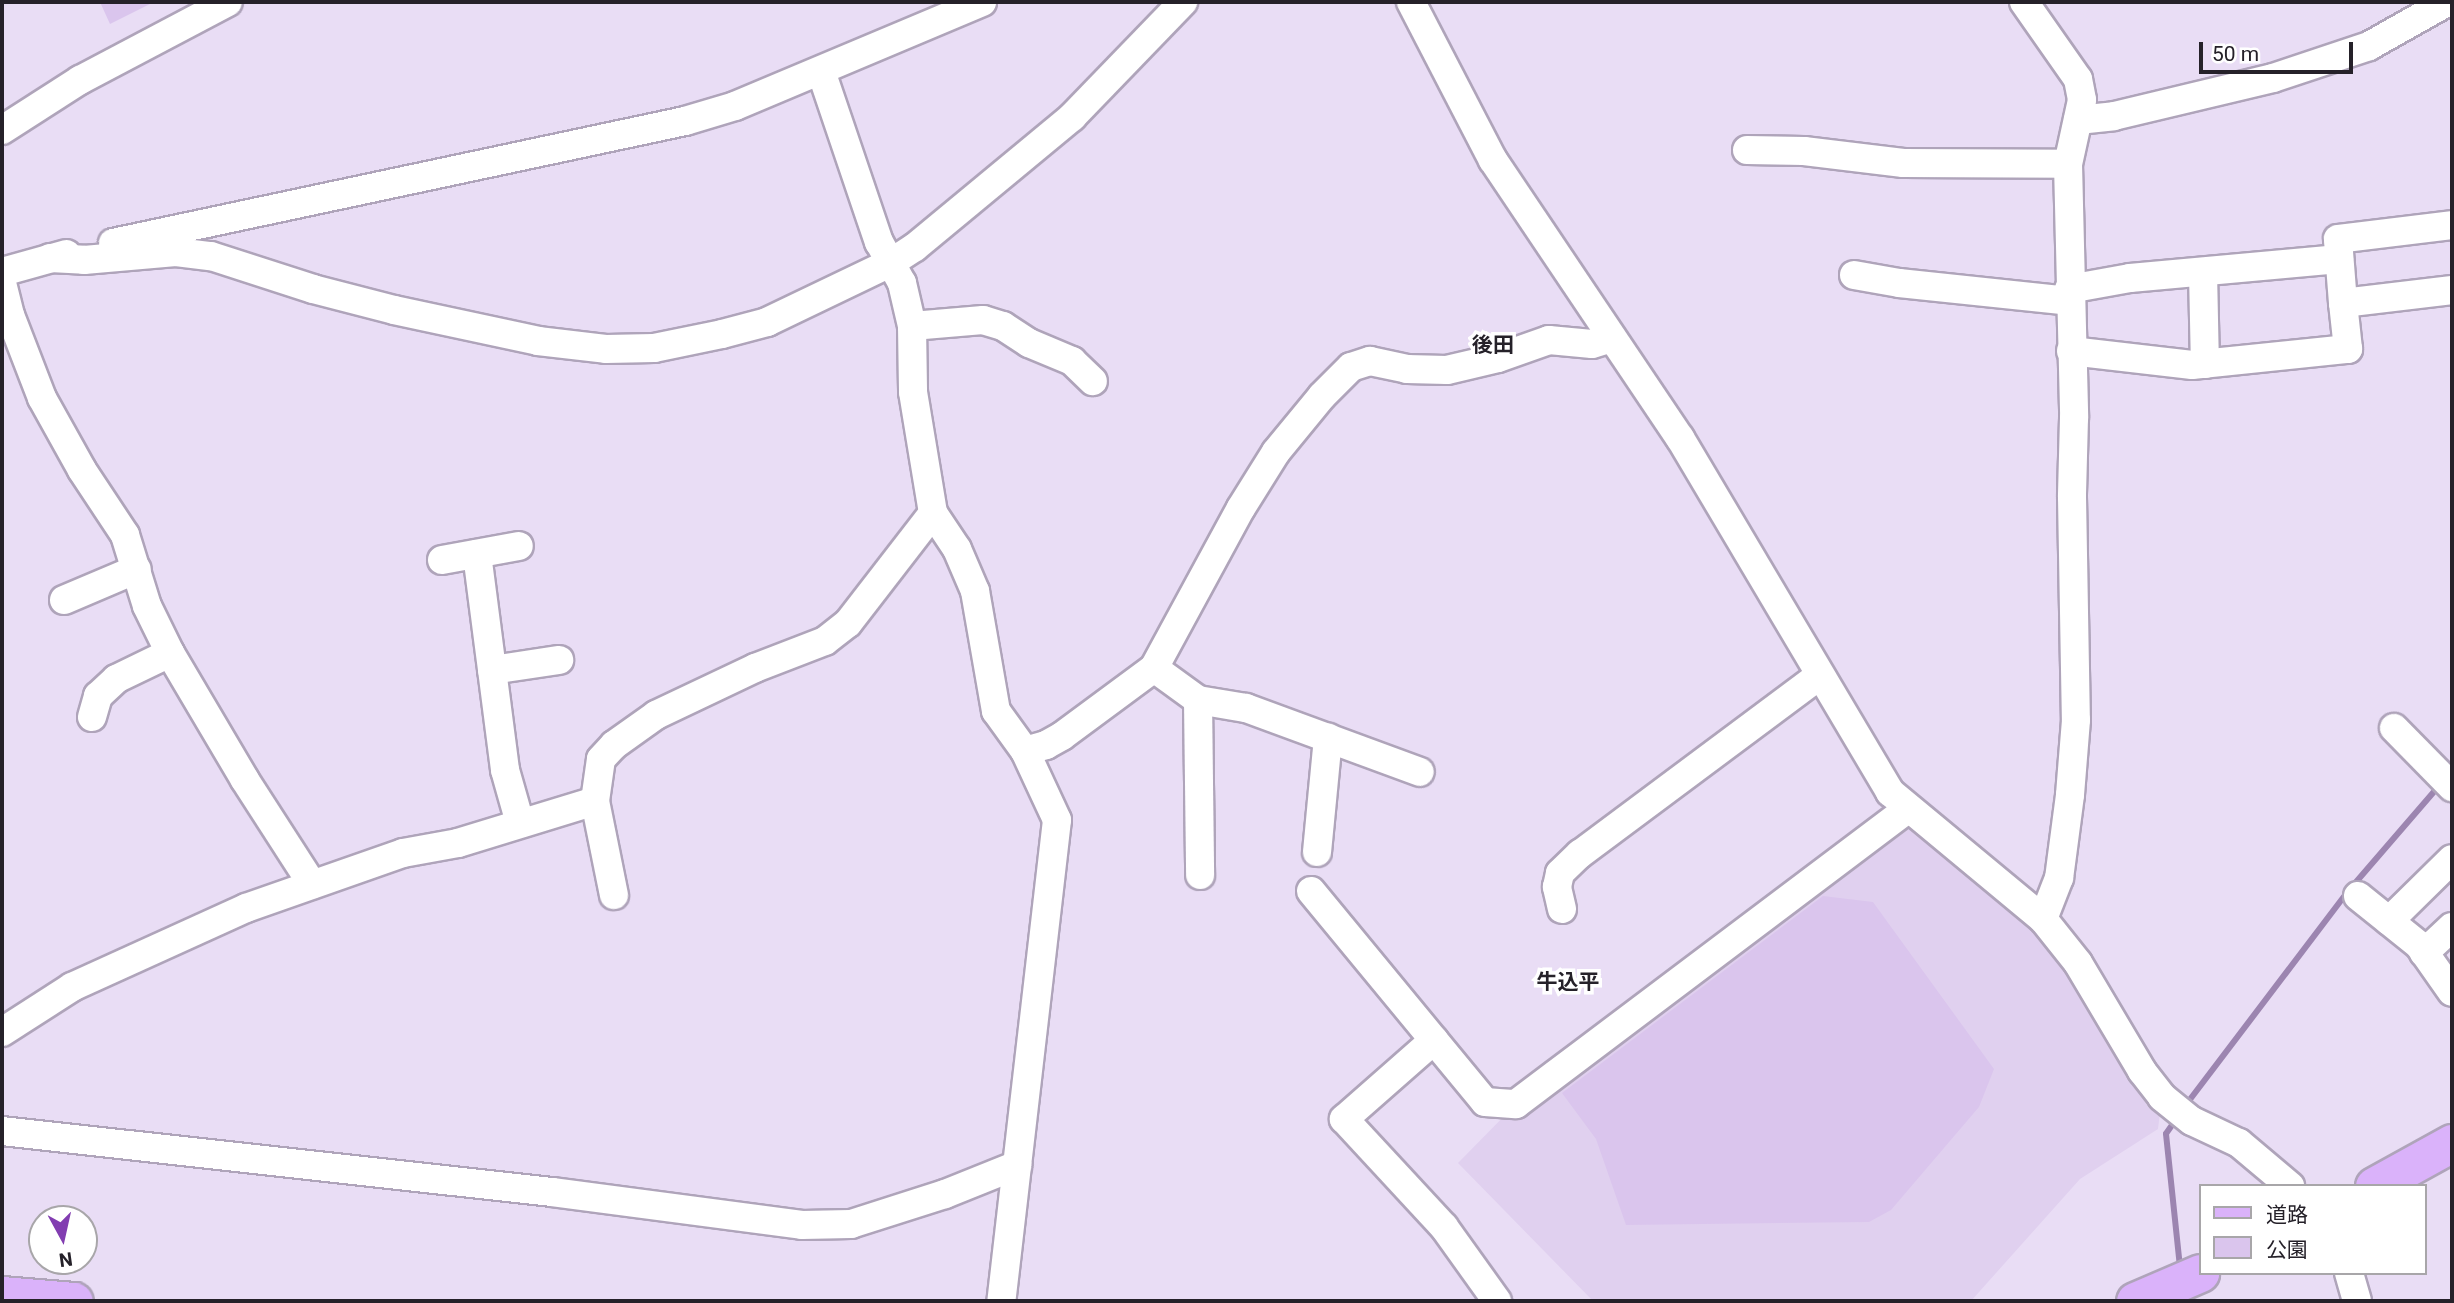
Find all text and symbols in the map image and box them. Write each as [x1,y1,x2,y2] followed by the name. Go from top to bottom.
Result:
[2202,28,2356,72] scale bar
[2212,42,2259,66] text: 50 m
[1472,332,1514,358] district label: 後田
[1537,969,1599,995] district label: 牛込平
[2198,1184,2426,1275] legend
[2266,1203,2308,1227] text: 道路
[28,1205,98,1275] north arrow
[2266,1238,2308,1262] text: 公園
[57,1247,74,1272] text: N

